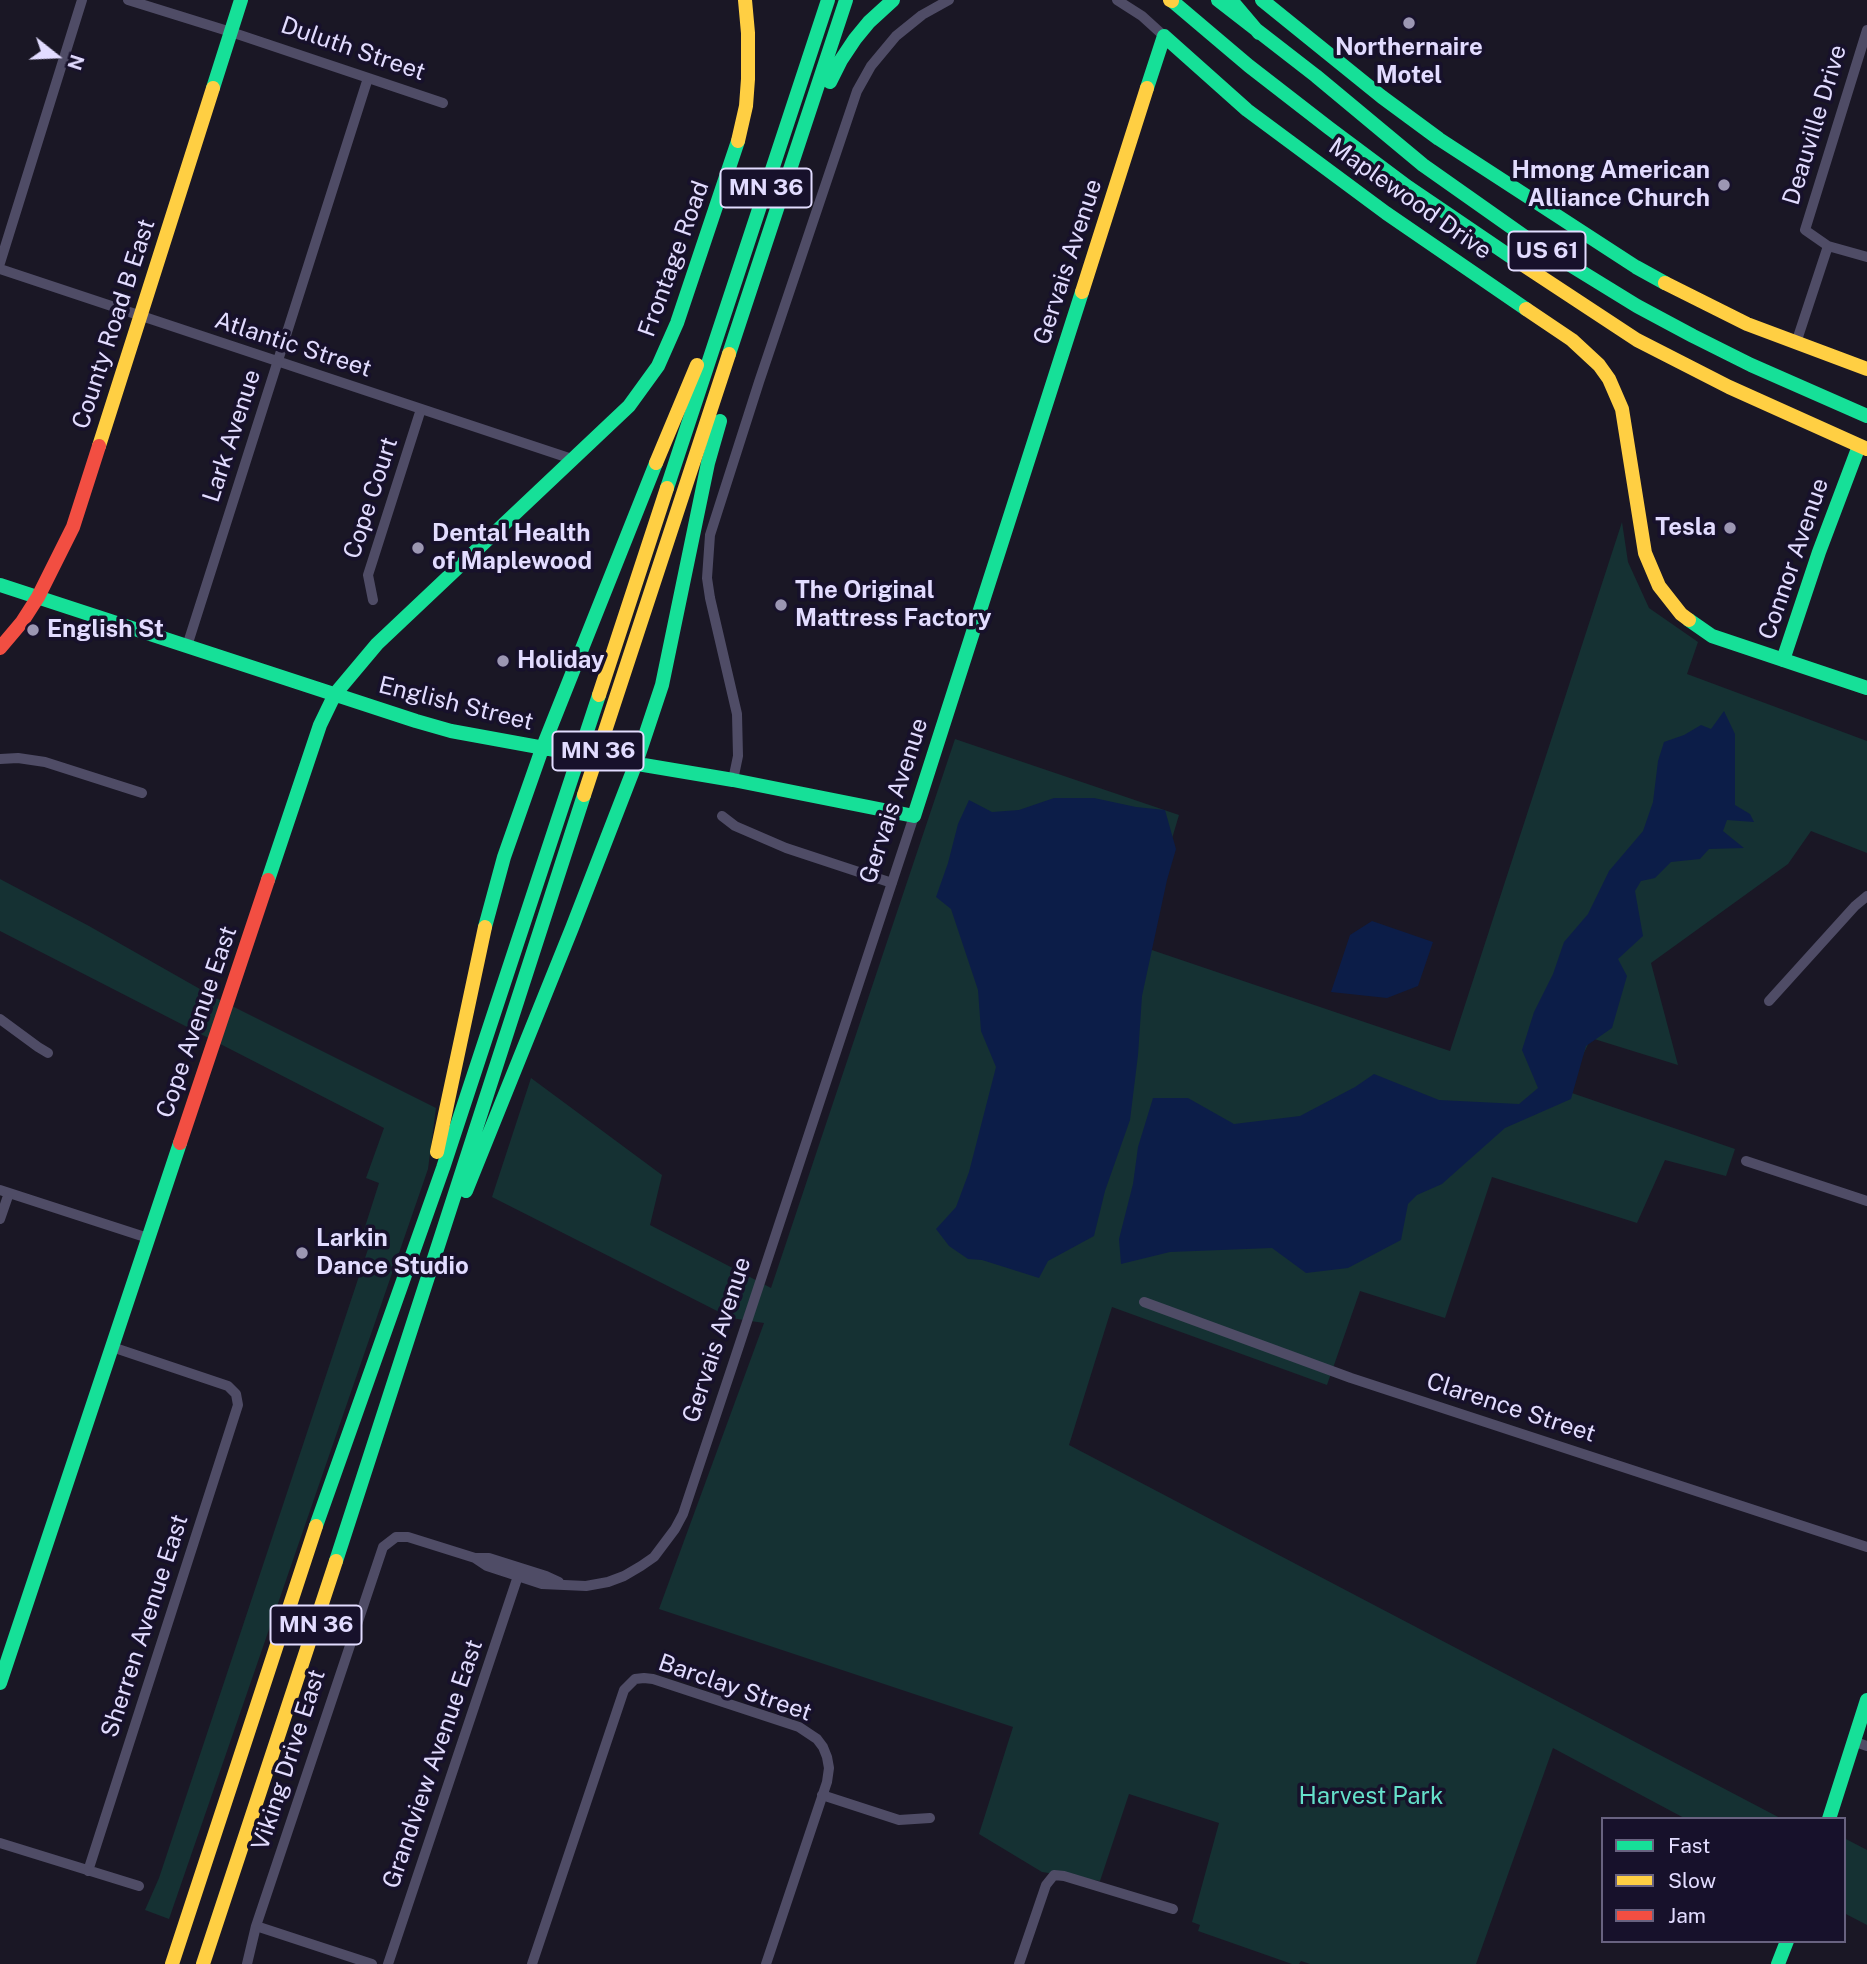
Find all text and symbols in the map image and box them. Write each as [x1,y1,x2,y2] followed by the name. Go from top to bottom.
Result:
[277,11,429,87] street label: Duluth Street
[1401,15,1417,31] marker: Northernaire Motel
[21,21,91,91] north arrow
[1335,34,1483,90] place label: Northernaire Motel
[1777,41,1853,209] street label: Deauville Drive
[63,52,89,73] text: N
[1323,132,1497,266] street label: Maplewood Drive
[1512,157,1710,213] place label: Hmong American Alliance Church
[720,168,812,208] road number: MN 36
[1028,176,1108,348] street label: Gervais Avenue
[632,177,716,341] street label: Frontage Road
[1716,177,1732,193] marker: Hmong American Alliance Church
[66,215,162,433] street label: County Road B East
[1508,232,1586,270] road number: US 61
[211,306,375,384] street label: Atlantic Street
[197,366,267,506] street label: Lark Avenue
[338,434,404,562] street label: Cope Court
[1753,474,1835,644] street label: Connor Avenue
[1655,514,1716,542] place label: Tesla
[432,520,592,576] place label: Dental Health of Maplewood
[1722,520,1738,536] marker: Tesla
[410,540,426,556] marker: Dental Health of Maplewood
[795,577,991,633] place label: The Original Mattress Factory
[773,597,789,613] marker: The Original Mattress Factory
[47,616,164,644] place label: English St
[25,622,41,638] marker: English St
[517,647,604,675] place label: Holiday
[495,653,511,669] marker: Holiday
[376,671,536,737] street label: English Street
[854,715,934,887] street label: Gervais Avenue
[552,732,644,771] road number: MN 36
[151,922,243,1122] street label: Cope Avenue East
[316,1225,469,1281] place label: Larkin Dance Studio
[294,1245,310,1261] marker: Larkin Dance Studio
[677,1254,757,1426] street label: Gervais Avenue
[1423,1367,1599,1449] street label: Clarence Street
[95,1511,195,1741] street label: Sherren Avenue East
[270,1606,362,1644] road number: MN 36
[377,1636,489,1892] street label: Grandview Avenue East
[655,1648,815,1728] street label: Barclay Street
[246,1666,332,1854] street label: Viking Drive East
[1299,1783,1443,1811] park label: Harvest Park
[1601,1817,1846,1943] legend
[1668,1833,1710,1858] text: Fast
[1668,1868,1716,1893] text: Slow
[1668,1903,1706,1928] text: Jam

